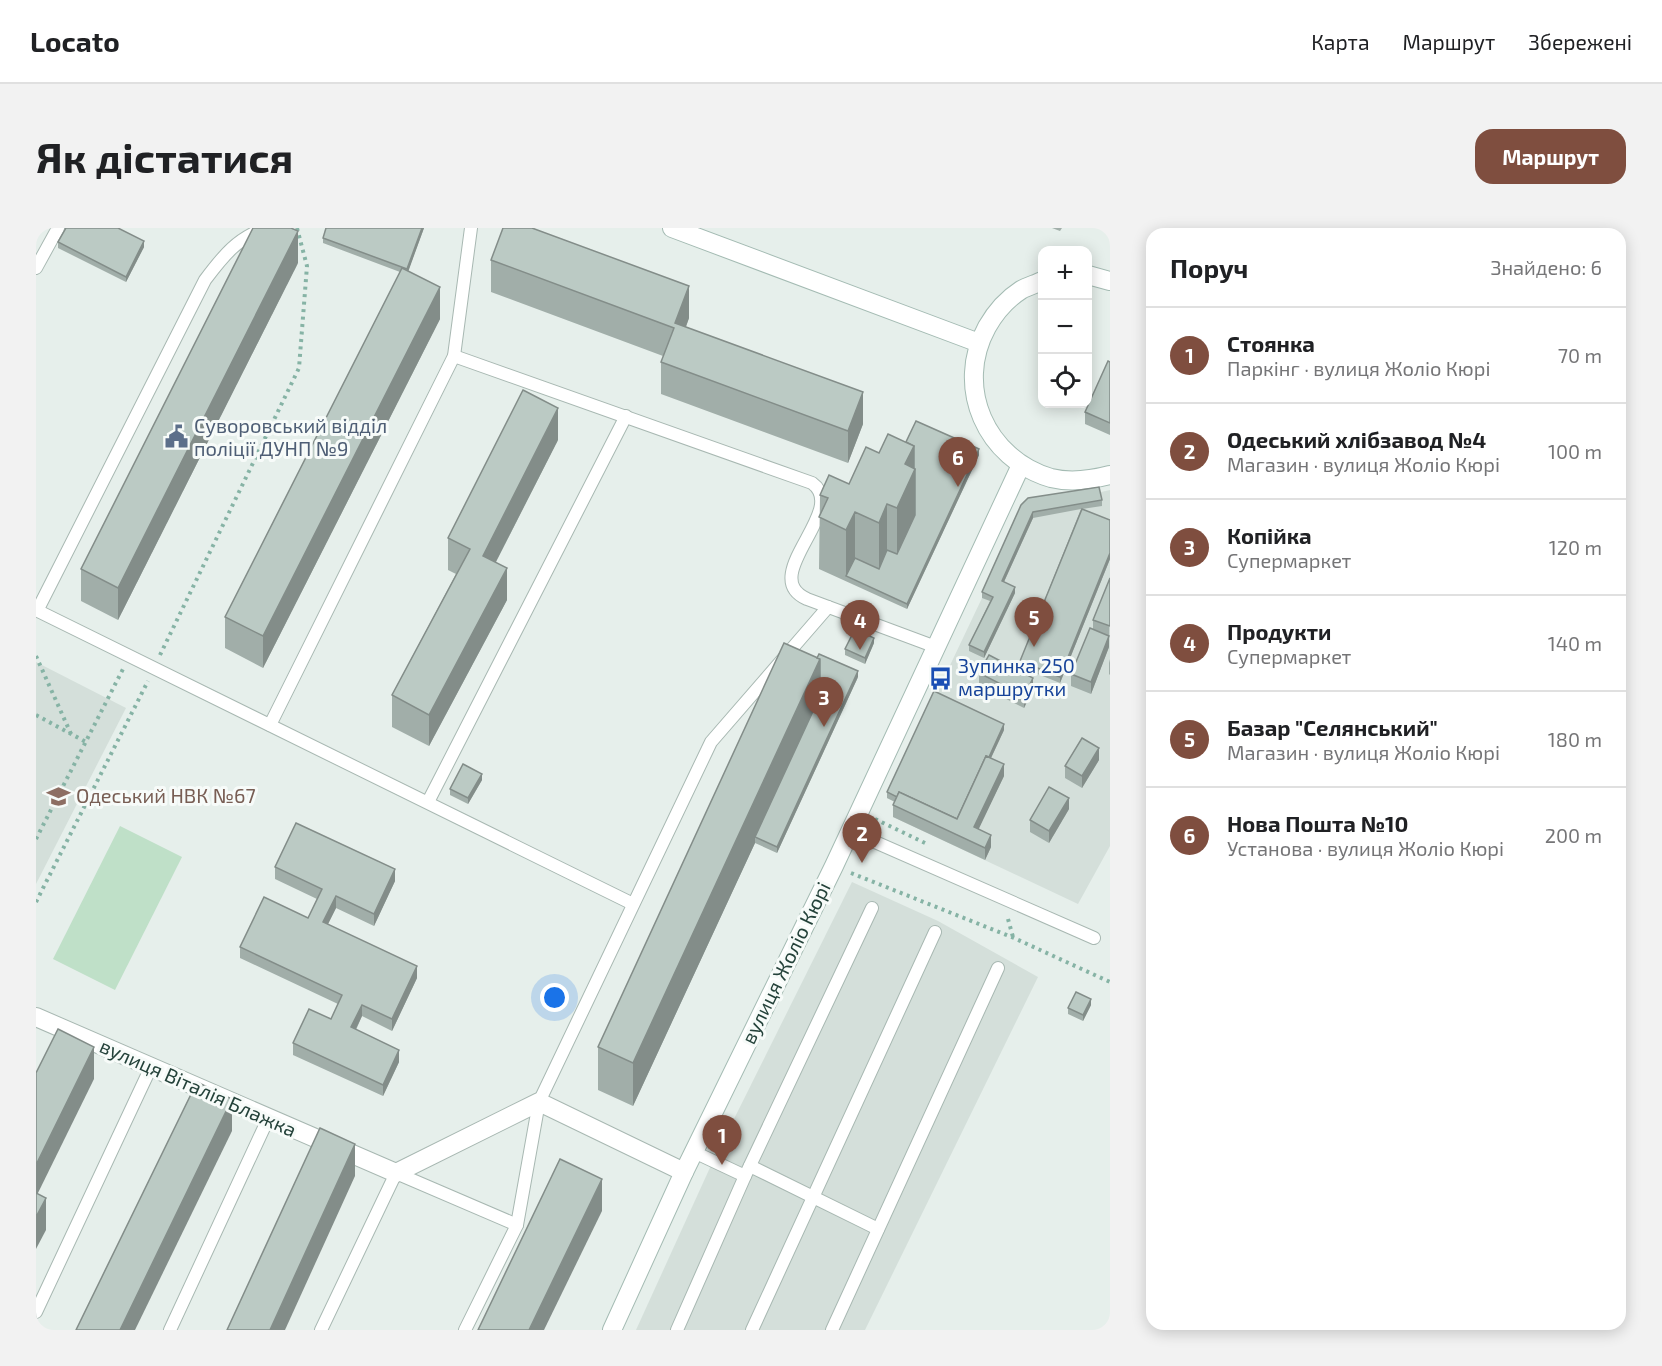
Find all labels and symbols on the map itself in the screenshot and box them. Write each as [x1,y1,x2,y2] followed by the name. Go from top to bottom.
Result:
[194,413,387,460] place label: Суворовський відділ поліції ДУНП №9
[163,424,189,450] public building icon: Суворовський відділ поліції ДУНП №9
[938,438,978,487] pin: 6
[1014,598,1054,647] pin: 5
[840,600,880,650] pin: 4
[958,653,1075,701] place label: Зупинка 250 маршрутки
[927,665,953,691] bus stop icon: Зупинка 250 маршрутки
[804,678,844,727] pin: 3
[45,783,71,809] school or university icon: Одеський НВК №67
[76,783,256,807] place label: Одеський НВК №67
[842,814,882,863] pin: 2
[735,878,836,1048] street label: вулиця Жоліо Кюрі
[540,983,569,1012] your location
[96,1033,300,1142] street label: вулиця Віталія Блажка
[702,1116,742,1165] pin: 1

